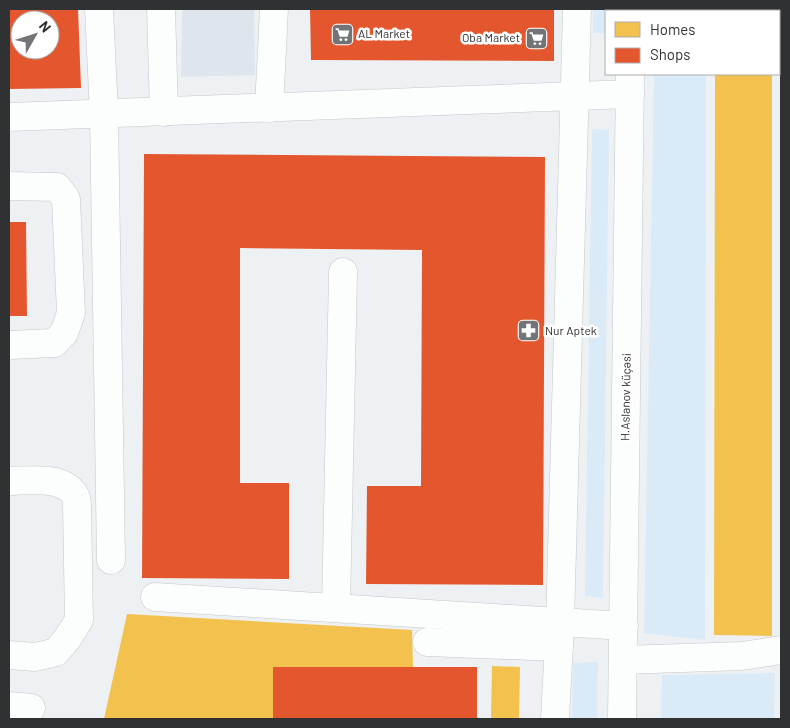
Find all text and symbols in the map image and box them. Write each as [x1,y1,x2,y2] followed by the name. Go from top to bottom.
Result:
[10,10,60,60] north arrow
[605,10,780,75] legend
[36,18,55,35] text: N
[650,20,695,38] text: Homes
[330,22,354,46] supermarket icon: AL Market
[358,26,410,40] place label: AL Market
[524,26,548,50] supermarket icon: Oba Market
[462,30,520,44] place label: Oba Market
[650,45,690,63] text: Shops
[517,319,541,343] pharmacy icon: Nur Aptek
[545,323,597,337] place label: Nur Aptek
[617,353,633,441] street label: H.Aslanov küçəsi

